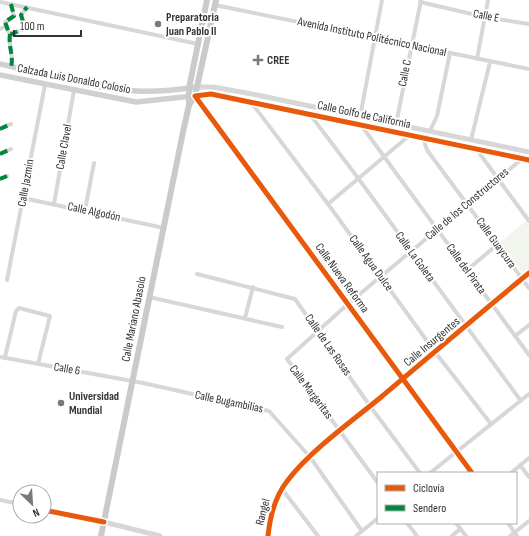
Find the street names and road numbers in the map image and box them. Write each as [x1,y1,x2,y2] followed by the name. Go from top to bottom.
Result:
[472,6,500,26] street label: Calle E
[295,14,448,60] street label: Avenida Instituto Politécnico Nacional
[395,58,415,88] street label: Calle C
[16,61,132,97] street label: Calzada Luis Donaldo Colosio
[316,98,412,132] street label: Calle Golfo de California
[53,123,75,171] street label: Calle Clavel
[14,158,38,208] street label: Calle Jazmín
[422,165,512,243] street label: Calle de los Constructores
[66,199,122,225] street label: Calle Algodón
[473,215,520,272] street label: Calle Guaycura
[392,229,439,285] street label: Calle La Goleta
[346,232,397,294] street label: Calle Agua Dulce
[312,240,373,316] street label: Calle Nueva Reforma
[443,241,490,297] street label: Calle del Pirata
[118,275,150,363] street label: Calle Mariano Abasolo
[301,311,355,379] street label: Calle de Las Rosas
[401,314,463,370] street label: Calle Insurgentes
[53,359,81,379] street label: Calle 6
[286,362,336,422] street label: Calle Margaritas
[193,387,265,417] street label: Calle Bugambilias
[252,497,274,527] street label: Rangel

